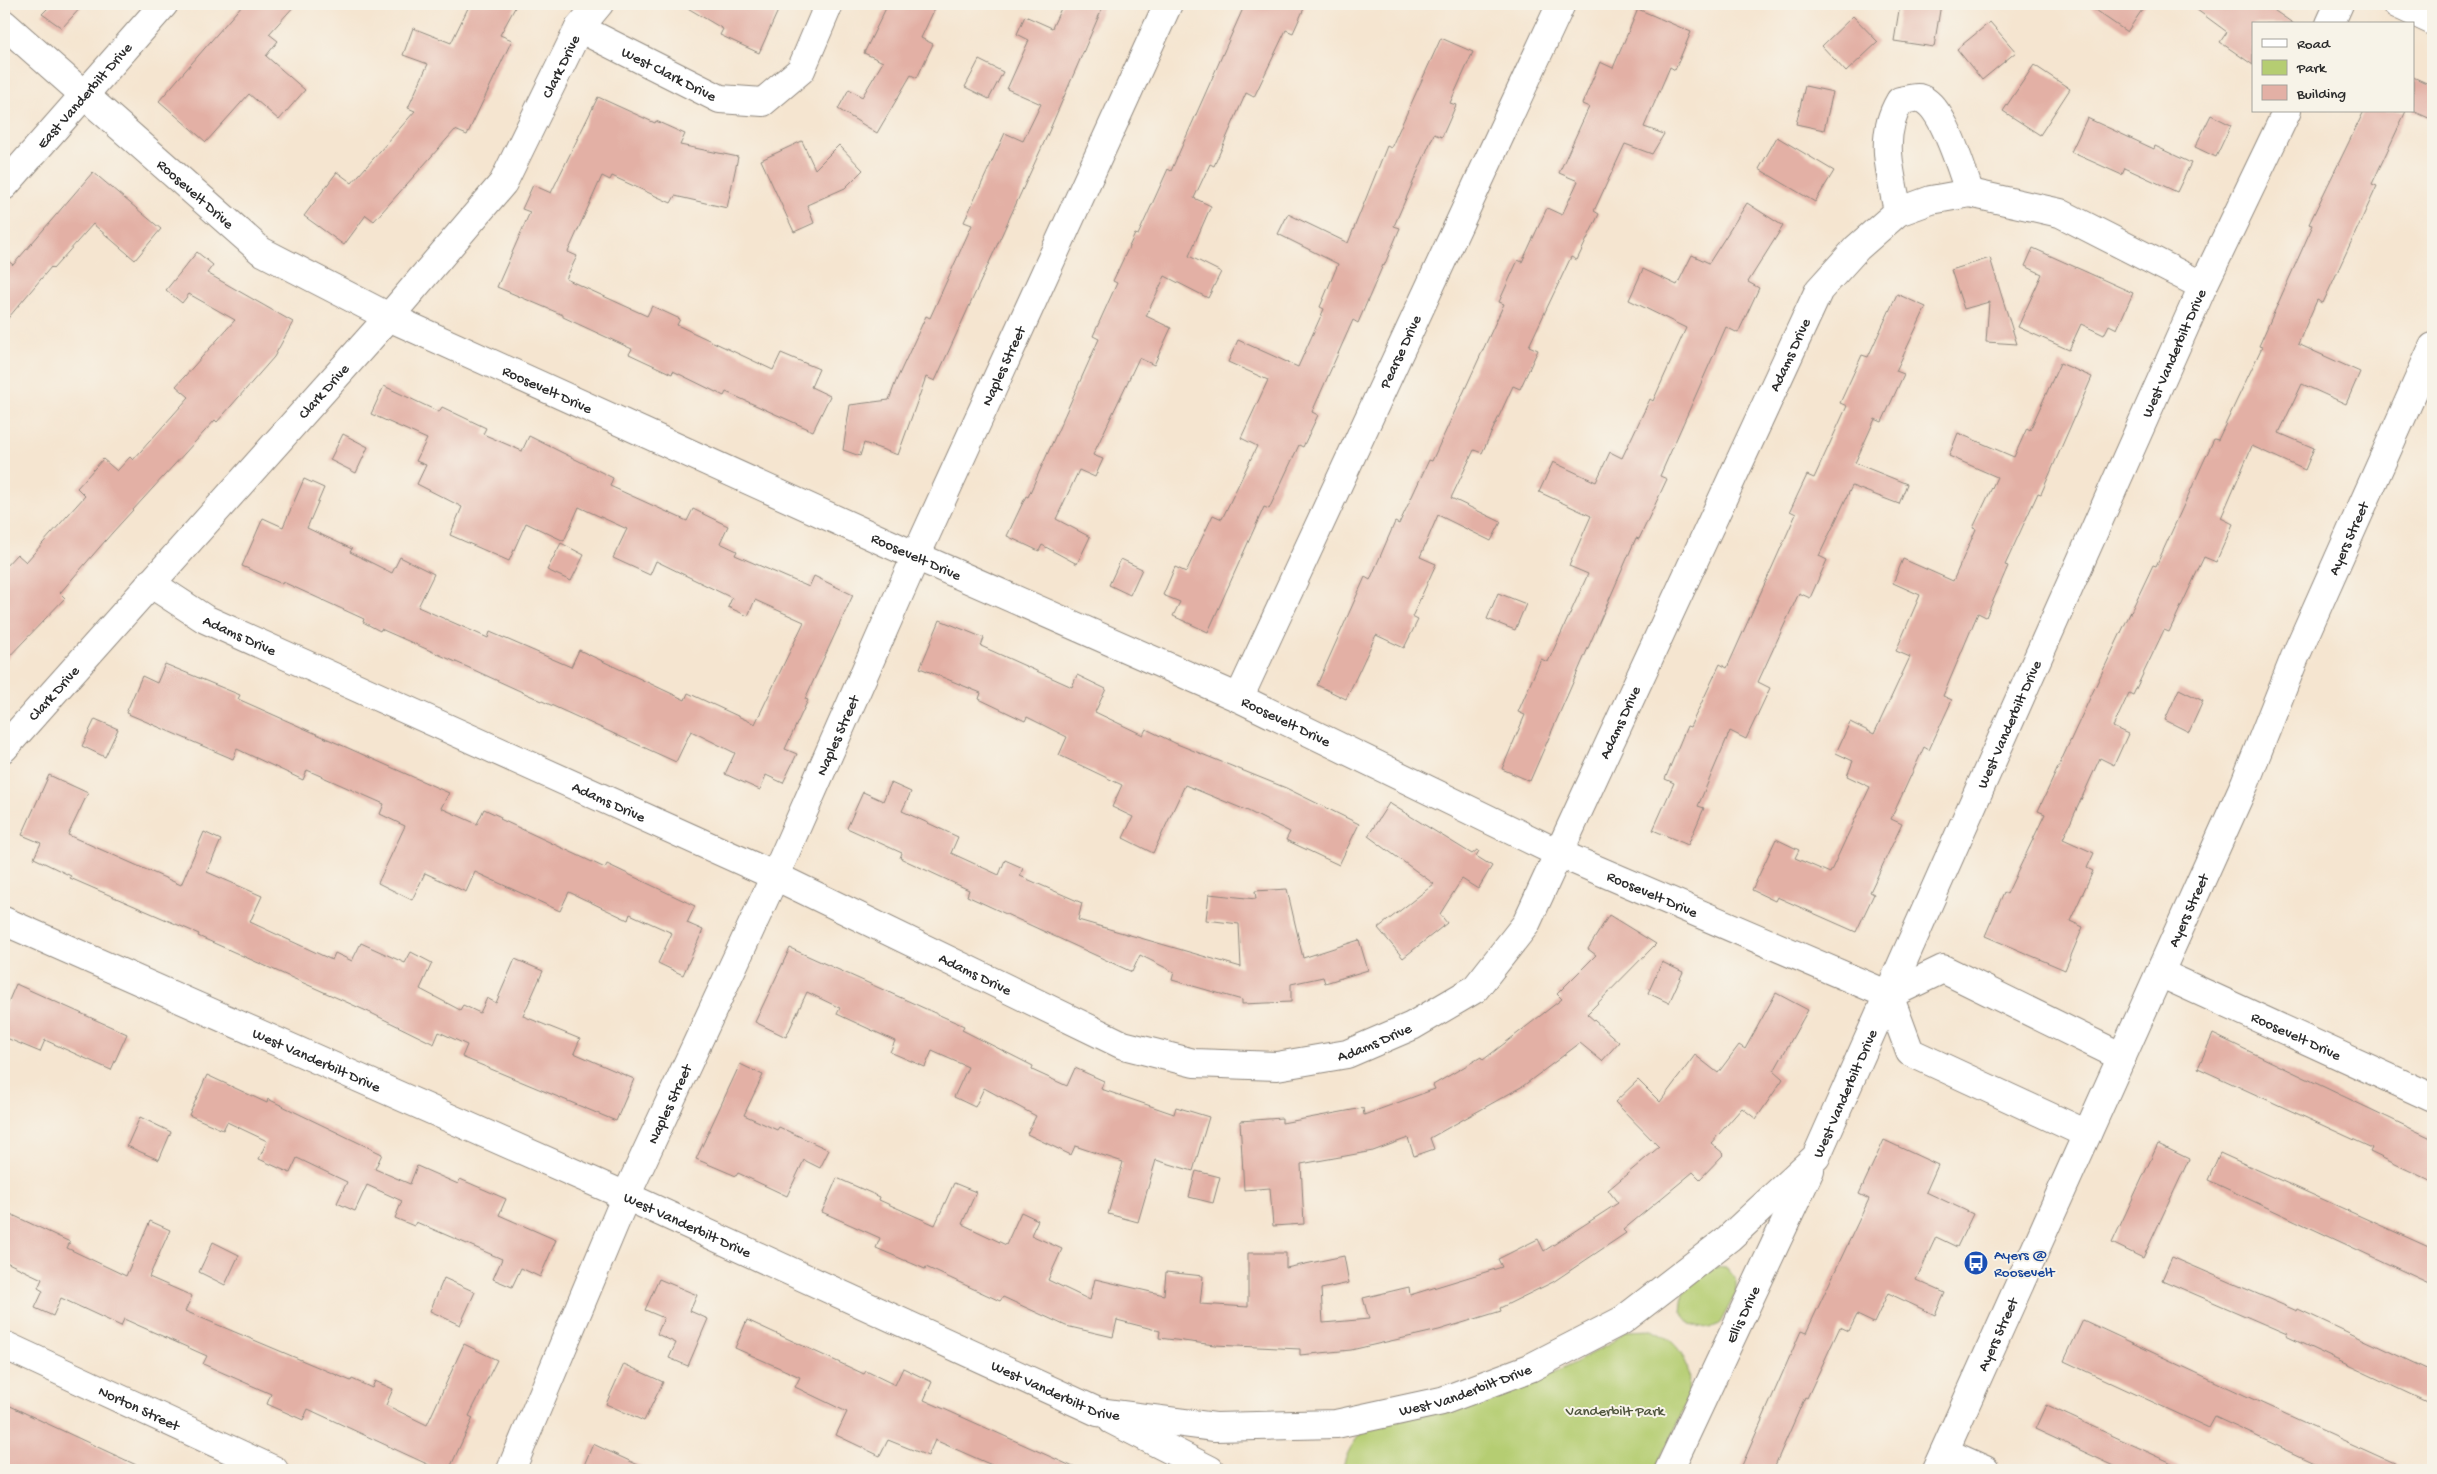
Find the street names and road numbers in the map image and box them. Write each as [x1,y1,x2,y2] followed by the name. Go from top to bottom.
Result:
[539,32,585,102] street label: Clark Drive
[34,39,137,153] street label: East Vanderbilt Drive
[618,44,719,107] street label: West Clark Drive
[152,156,237,234] street label: Roosevelt Drive
[2139,287,2211,421] street label: West Vanderbilt Drive
[1376,312,1427,393] street label: Pearse Drive
[1766,316,1816,395] street label: Adams Drive
[979,322,1031,409] street label: Naples Street
[295,361,354,423] street label: Clark Drive
[499,363,595,419] street label: Roosevelt Drive
[2326,498,2375,578] street label: Ayers Street
[868,530,964,586] street label: Roosevelt Drive
[200,612,279,661] street label: Adams Drive
[1974,658,2047,792] street label: West Vanderbilt Drive
[25,663,84,726] street label: Clark Drive
[1596,683,1646,762] street label: Adams Drive
[813,691,865,779] street label: Naples Street
[1238,694,1333,752] street label: Roosevelt Drive
[569,779,648,827] street label: Adams Drive
[1604,868,1700,923] street label: Roosevelt Drive
[2165,870,2215,950] street label: Ayers Street
[936,950,1014,1001] street label: Adams Drive
[2248,1009,2344,1066] street label: Roosevelt Drive
[1337,1020,1415,1066] street label: Adams Drive
[249,1025,383,1097] street label: West Vanderbilt Drive
[1810,1027,1883,1161] street label: West Vanderbilt Drive
[645,1060,698,1147] street label: Naples Street
[620,1189,754,1263] street label: West Vanderbilt Drive
[1723,1283,1765,1347] street label: Ellis Drive
[1975,1294,2024,1374] street label: Ayers Street
[988,1357,1121,1426] street label: West Vanderbilt Drive
[1398,1361,1535,1421] street label: West Vanderbilt Drive
[95,1383,184,1437] street label: Norton Street

